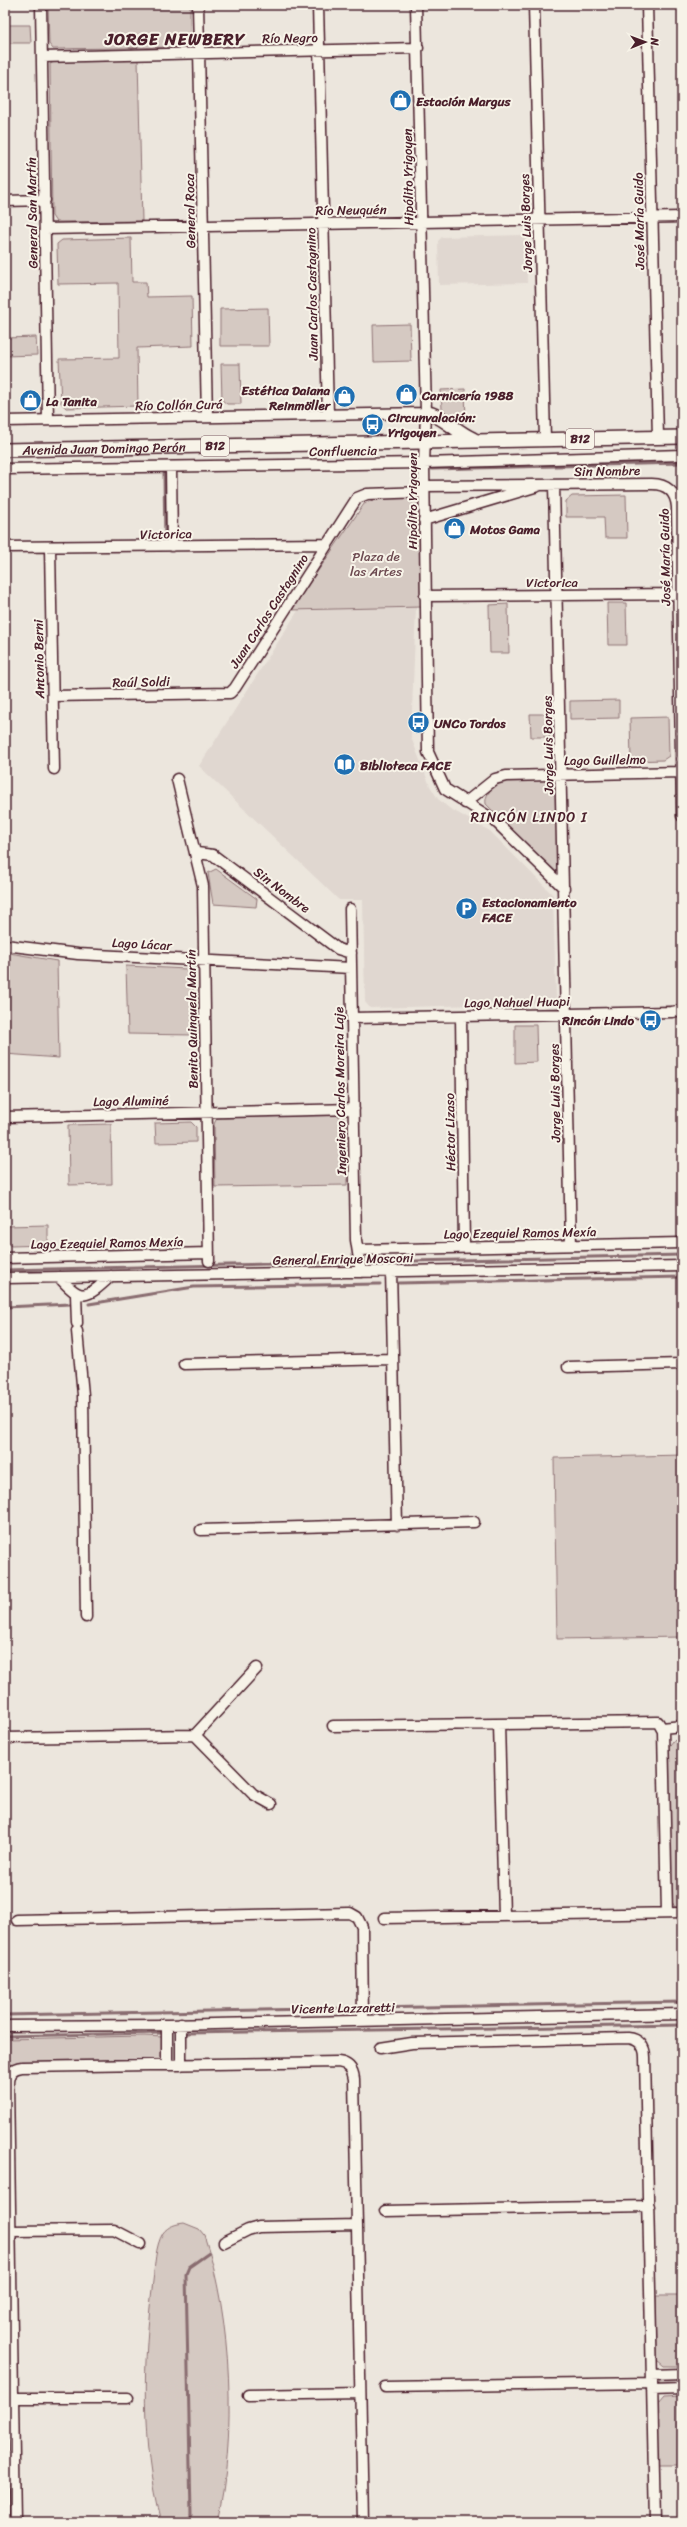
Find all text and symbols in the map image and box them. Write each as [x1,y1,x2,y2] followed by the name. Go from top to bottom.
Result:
[625,22,665,62] north arrow
[104,24,246,54] district label: JORGE NEWBERY
[262,26,319,50] street label: Río Negro
[645,37,664,46] text: N
[387,88,413,114] shop icon: Estación Margus
[416,90,511,113] place label: Estación Margus
[396,128,420,226] street label: Hipólito Yrigoyen
[20,157,44,269] street label: General San Martín
[627,172,651,271] street label: José María Guido
[178,173,202,249] street label: General Roca
[513,173,539,274] street label: Jorge Luis Borges
[315,198,387,222] street label: Río Neuquén
[299,227,325,362] street label: Juan Carlos Castagnino
[241,379,332,417] place label: Estética Daiana Reinmöller
[394,382,420,408] shop icon: Carnicería 1988
[332,384,358,410] shop icon: Estética Daiana Reinmöller
[421,384,514,407] place label: Carnicería 1988
[18,388,44,414] shop icon: La Tanita
[46,390,97,413] place label: La Tanita
[135,393,223,417] street label: Río Collón Curá
[387,406,476,444] place label: Circunvalación: Yrigoyen
[359,411,385,437] bus stop icon: Circunvalación: Yrigoyen
[566,429,594,449] road number: B12
[21,435,186,461] street label: Avenida Juan Domingo Perón
[201,436,229,456] road number: B12
[309,439,378,463] street label: Confluencia
[401,452,424,550] street label: Hipólito Yrigoyen
[574,459,640,483] street label: Sin Nombre
[653,508,677,607] street label: José María Guido
[442,516,468,542] shop icon: Motos Gama
[469,518,540,541] place label: Motos Gama
[140,522,193,546] street label: Victorica
[350,545,402,583] park label: Plaza de las Artes
[223,549,315,674] street label: Juan Carlos Castagnino
[526,571,578,594] street label: Victorica
[27,619,51,700] street label: Antonio Berni
[112,670,170,694] street label: Raúl Soldi
[536,695,560,795] street label: Jorge Luis Borges
[406,710,432,736] bus stop icon: UNCo Tordos
[434,712,506,735] place label: UNCo Tordos
[564,748,647,772] street label: Lago Guillelmo
[331,752,357,778] library icon: Biblioteca FACE
[360,754,453,777] place label: Biblioteca FACE
[470,805,588,830] district label: RINCÓN LINDO I
[249,861,315,919] street label: Sin Nombre
[481,891,577,929] place label: Estacionamiento FACE
[453,896,479,922] parking icon: Estacionamiento FACE
[111,931,173,957] street label: Lago Lácar
[179,949,205,1089] street label: Benito Quinquela Martín
[464,990,570,1014] street label: Lago Nahuel Huapi
[327,1007,353,1176] street label: Ingeniero Carlos Moreira Laje
[637,1007,663,1033] bus stop icon: Rincón Lindo
[561,1009,634,1032] place label: Rincón Lindo
[543,1043,567,1143] street label: Jorge Luis Borges
[93,1089,169,1113] street label: Lago Aluminé
[438,1092,462,1171] street label: Héctor Lizaso
[443,1220,597,1246] street label: Lago Ezequiel Ramos Mexía
[30,1230,184,1256] street label: Lago Ezequiel Ramos Mexía
[273,1246,414,1272] street label: General Enrique Mosconi
[291,1996,395,2020] street label: Vicente Lazzaretti

